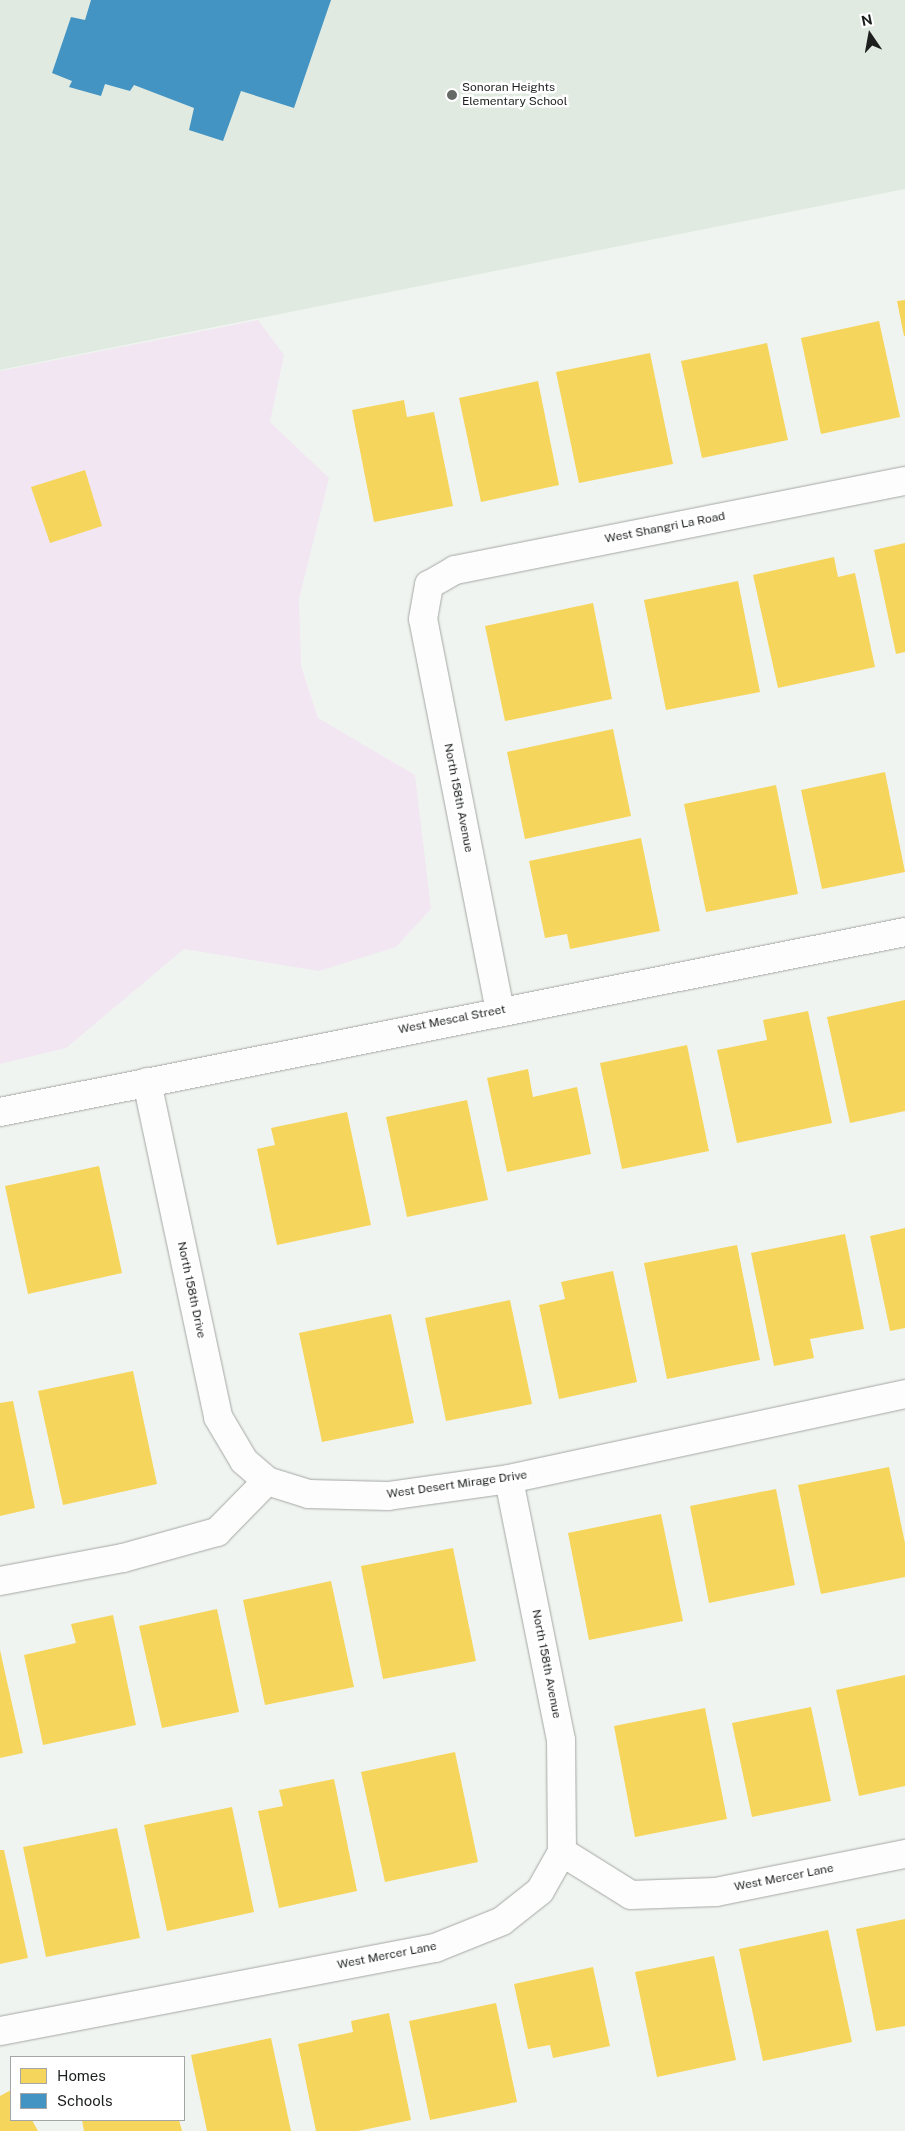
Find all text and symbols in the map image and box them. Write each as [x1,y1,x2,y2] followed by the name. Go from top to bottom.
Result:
[845,10,895,60] north arrow
[860,11,874,29] text: N
[462,81,567,109] place label: Sonoran Heights Elementary School
[446,89,458,101] marker: Sonoran Heights Elementary School
[604,509,726,547] street label: West Shangri La Road
[440,742,476,854] street label: North 158th Avenue
[397,1003,507,1037] street label: West Mescal Street
[174,1240,208,1340] street label: North 158th Drive
[386,1468,528,1502] street label: West Desert Mirage Drive
[528,1608,564,1720] street label: North 158th Avenue
[733,1861,835,1895] street label: West Mercer Lane
[336,1939,438,1973] street label: West Mercer Lane
[10,2056,185,2121] legend
[57,2067,106,2084] text: Homes
[57,2092,113,2109] text: Schools

